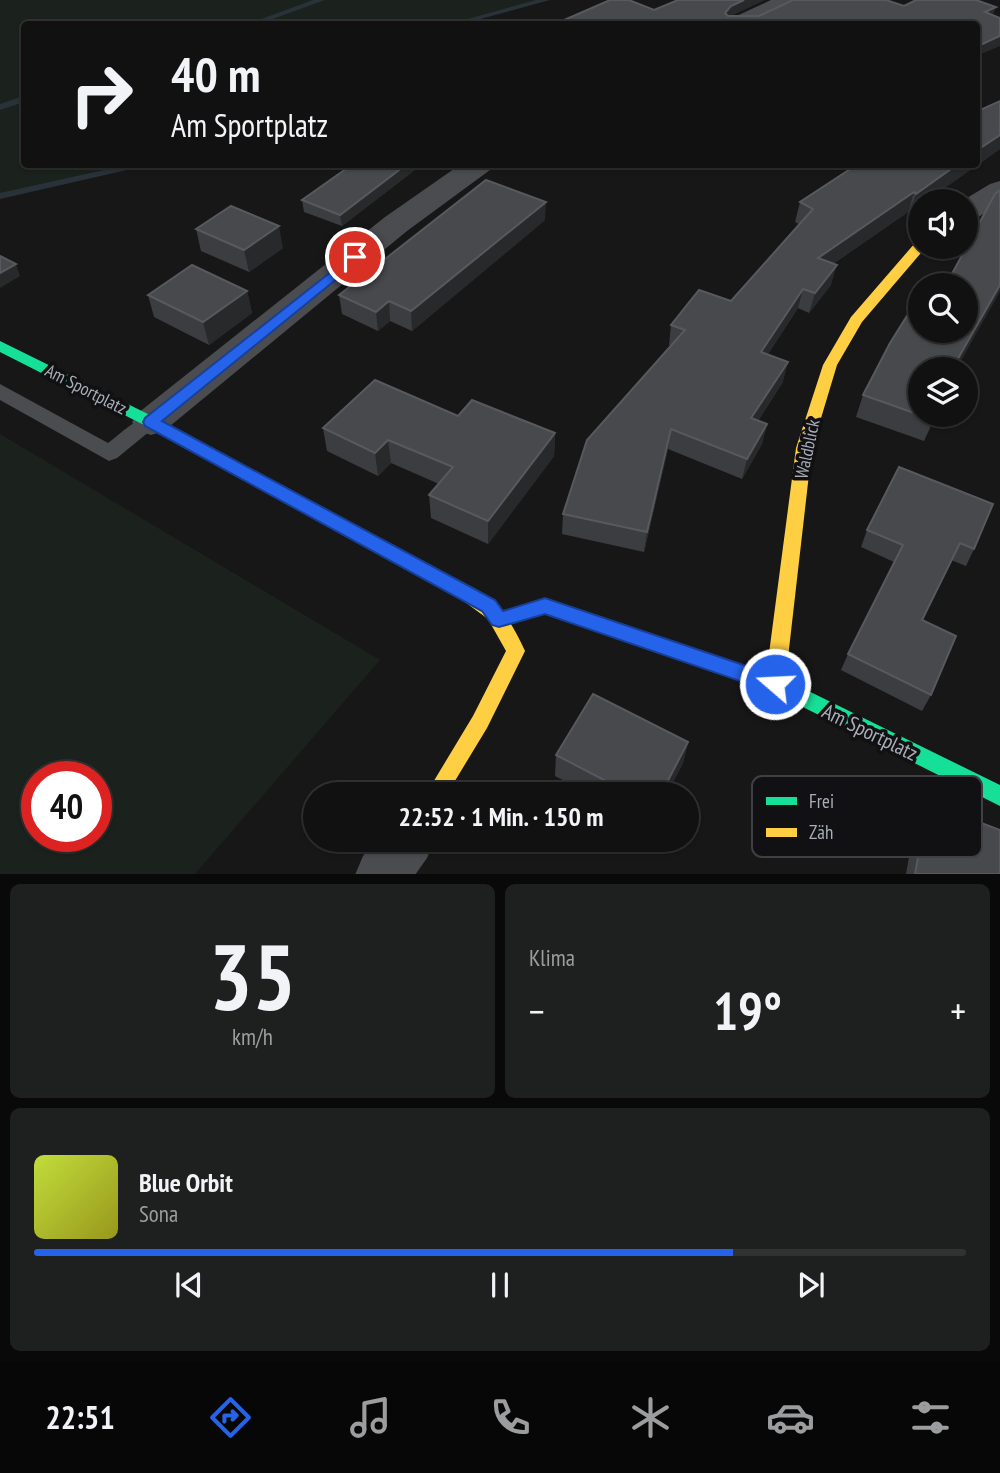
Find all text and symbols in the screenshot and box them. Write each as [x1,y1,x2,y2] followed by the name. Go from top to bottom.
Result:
[171,42,260,106] text: 40 m
[56,49,147,140] icon: right
[171,104,328,146] text: Am Sportplatz
[908,189,978,427] map controls
[908,189,978,259] button: sound
[325,227,385,287] pin
[336,238,374,276] icon: arrive
[908,273,978,343] button: search
[908,357,978,427] button: layers
[41,359,131,419] street label: Am Sportplatz
[790,417,824,481] street label: Waldblick
[738,647,812,721] position arrow
[818,697,922,767] street label: Am Sportplatz
[21,761,112,852] speed limit sign: 40
[752,776,982,857] legend
[809,789,834,813] text: Frei
[399,800,603,833] text: 22:52 · 1 Min. · 150 m
[809,820,833,844] text: Zäh
[209,917,296,1035] text: 35
[529,943,575,972] text: Klima
[713,977,782,1044] text: 19°
[529,986,545,1035] text: −
[950,986,966,1035] text: +
[232,1022,273,1051] text: km/h
[139,1166,233,1199] text: Blue Orbit
[139,1199,178,1228] text: Sona
[170,1266,208,1304] icon: previous
[481,1266,519,1304] icon: pause
[792,1266,830,1304] icon: next
[206,1393,255,1442] icon: directions
[346,1393,395,1442] icon: music
[486,1393,535,1442] icon: phone
[626,1393,675,1442] icon: climate
[766,1393,815,1442] icon: car
[906,1393,955,1442] icon: filters
[45,1396,115,1438] text: 22:51

